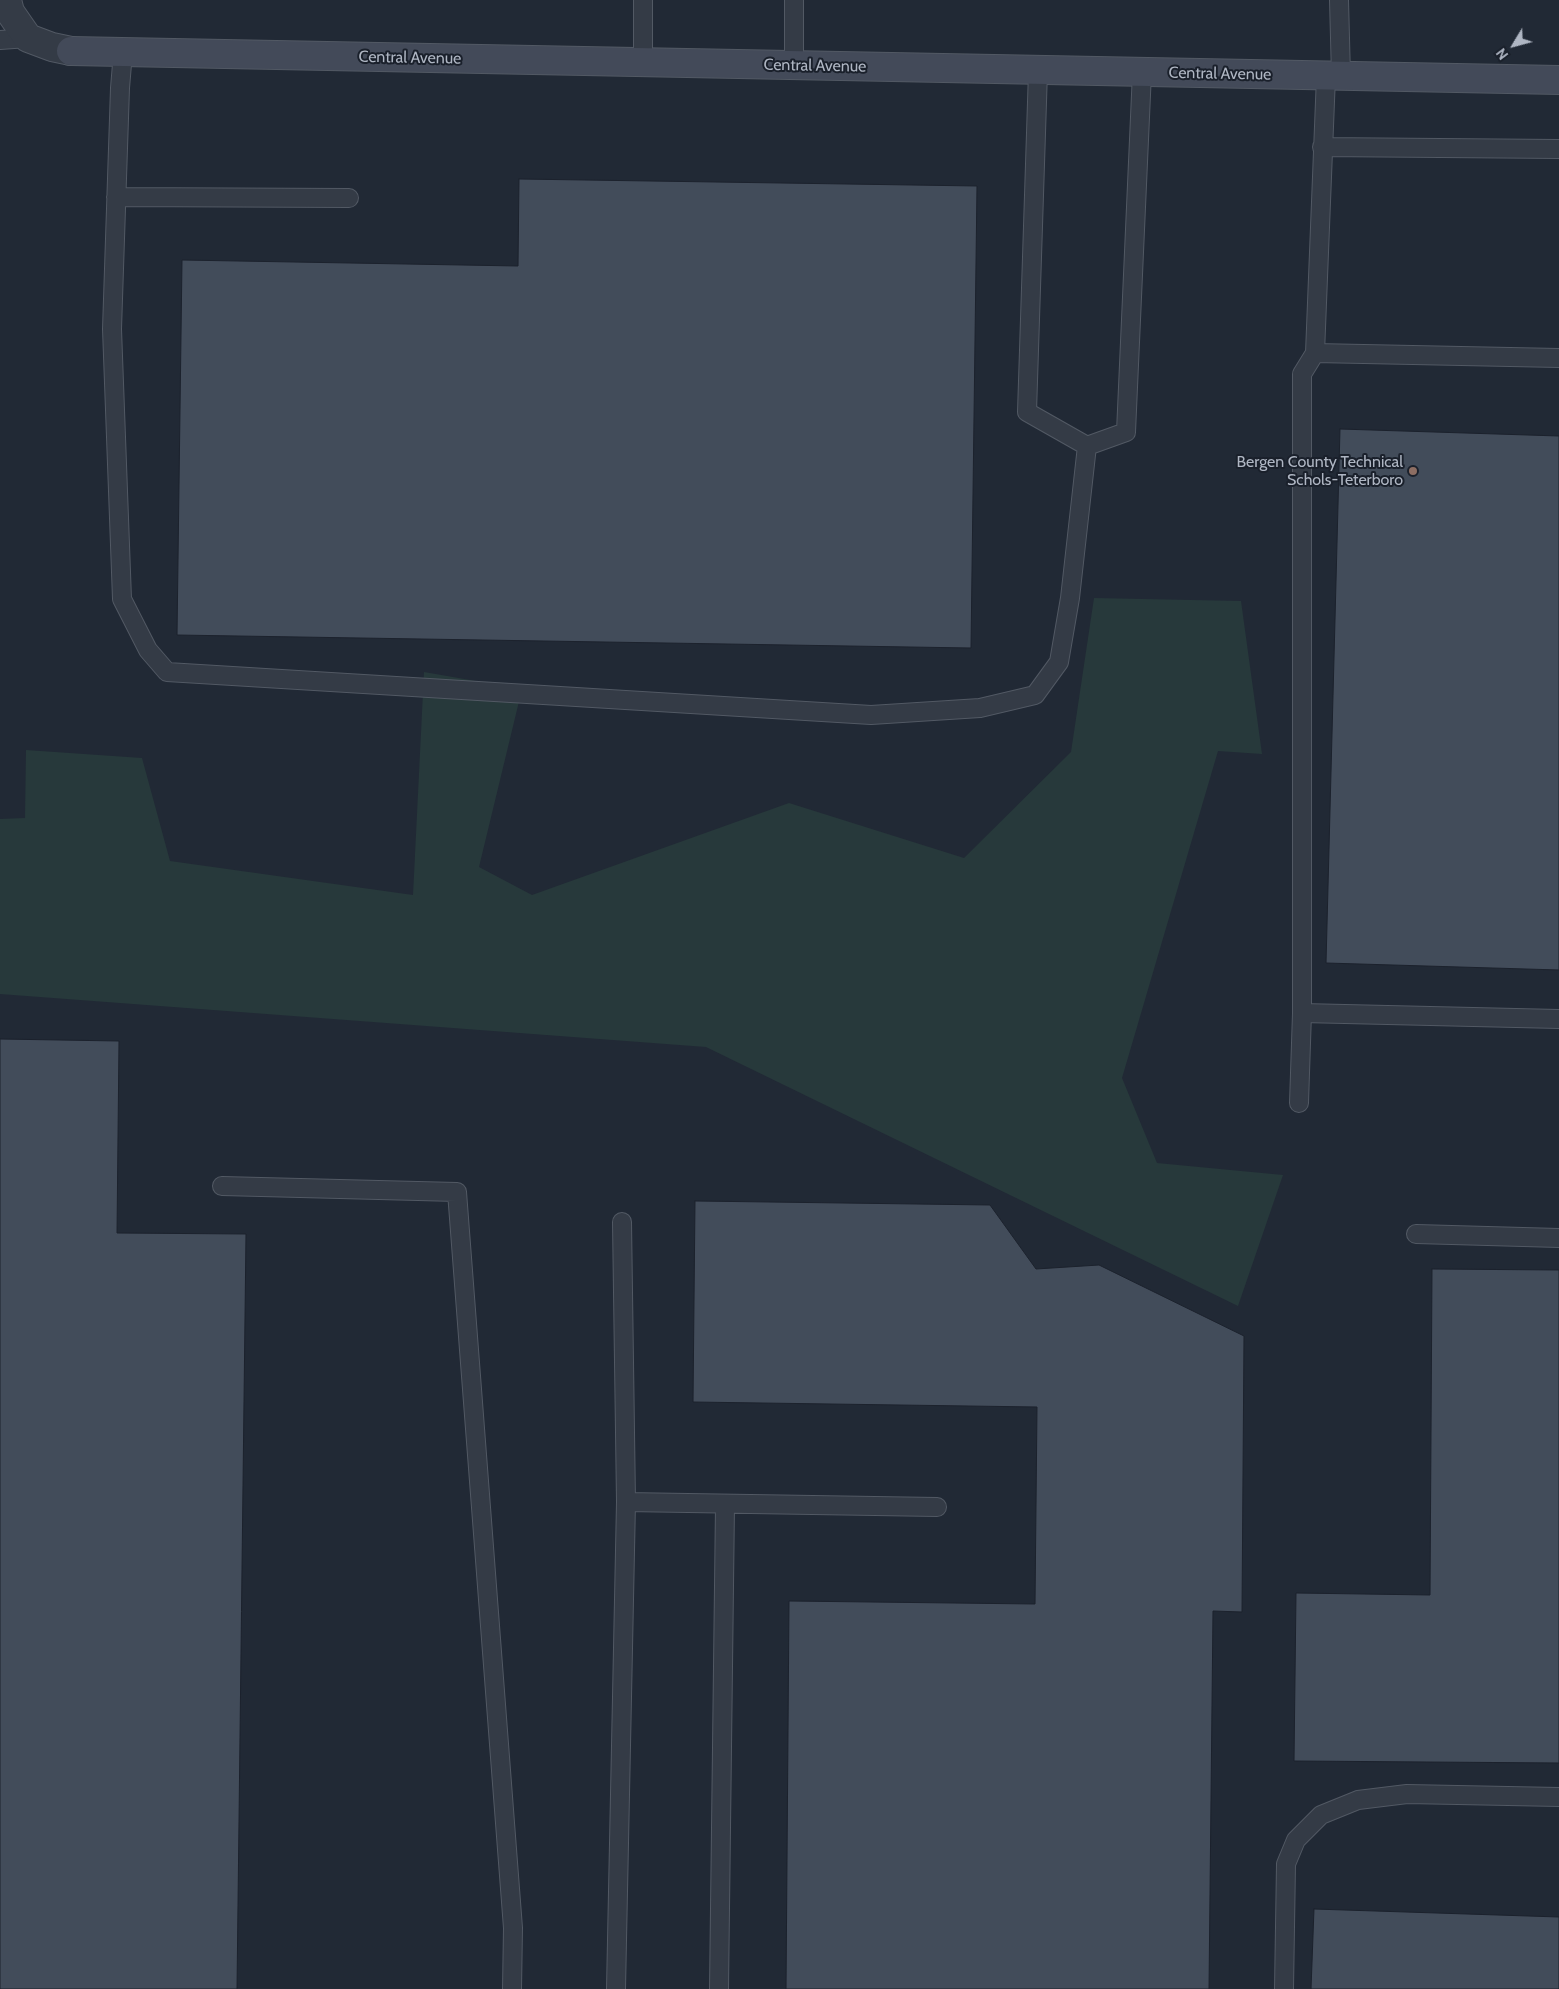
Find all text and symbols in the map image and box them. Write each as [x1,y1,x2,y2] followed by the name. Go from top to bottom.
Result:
[1489,20,1539,70] north arrow
[1492,45,1512,63] text: N
[358,48,462,68] street label: Central Avenue
[763,56,867,76] street label: Central Avenue
[1168,64,1272,84] street label: Central Avenue
[1236,452,1403,490] place label: Bergen County Technical Schols-Teterboro
[1407,465,1419,477] marker: Bergen County Technical Schols-Teterboro

